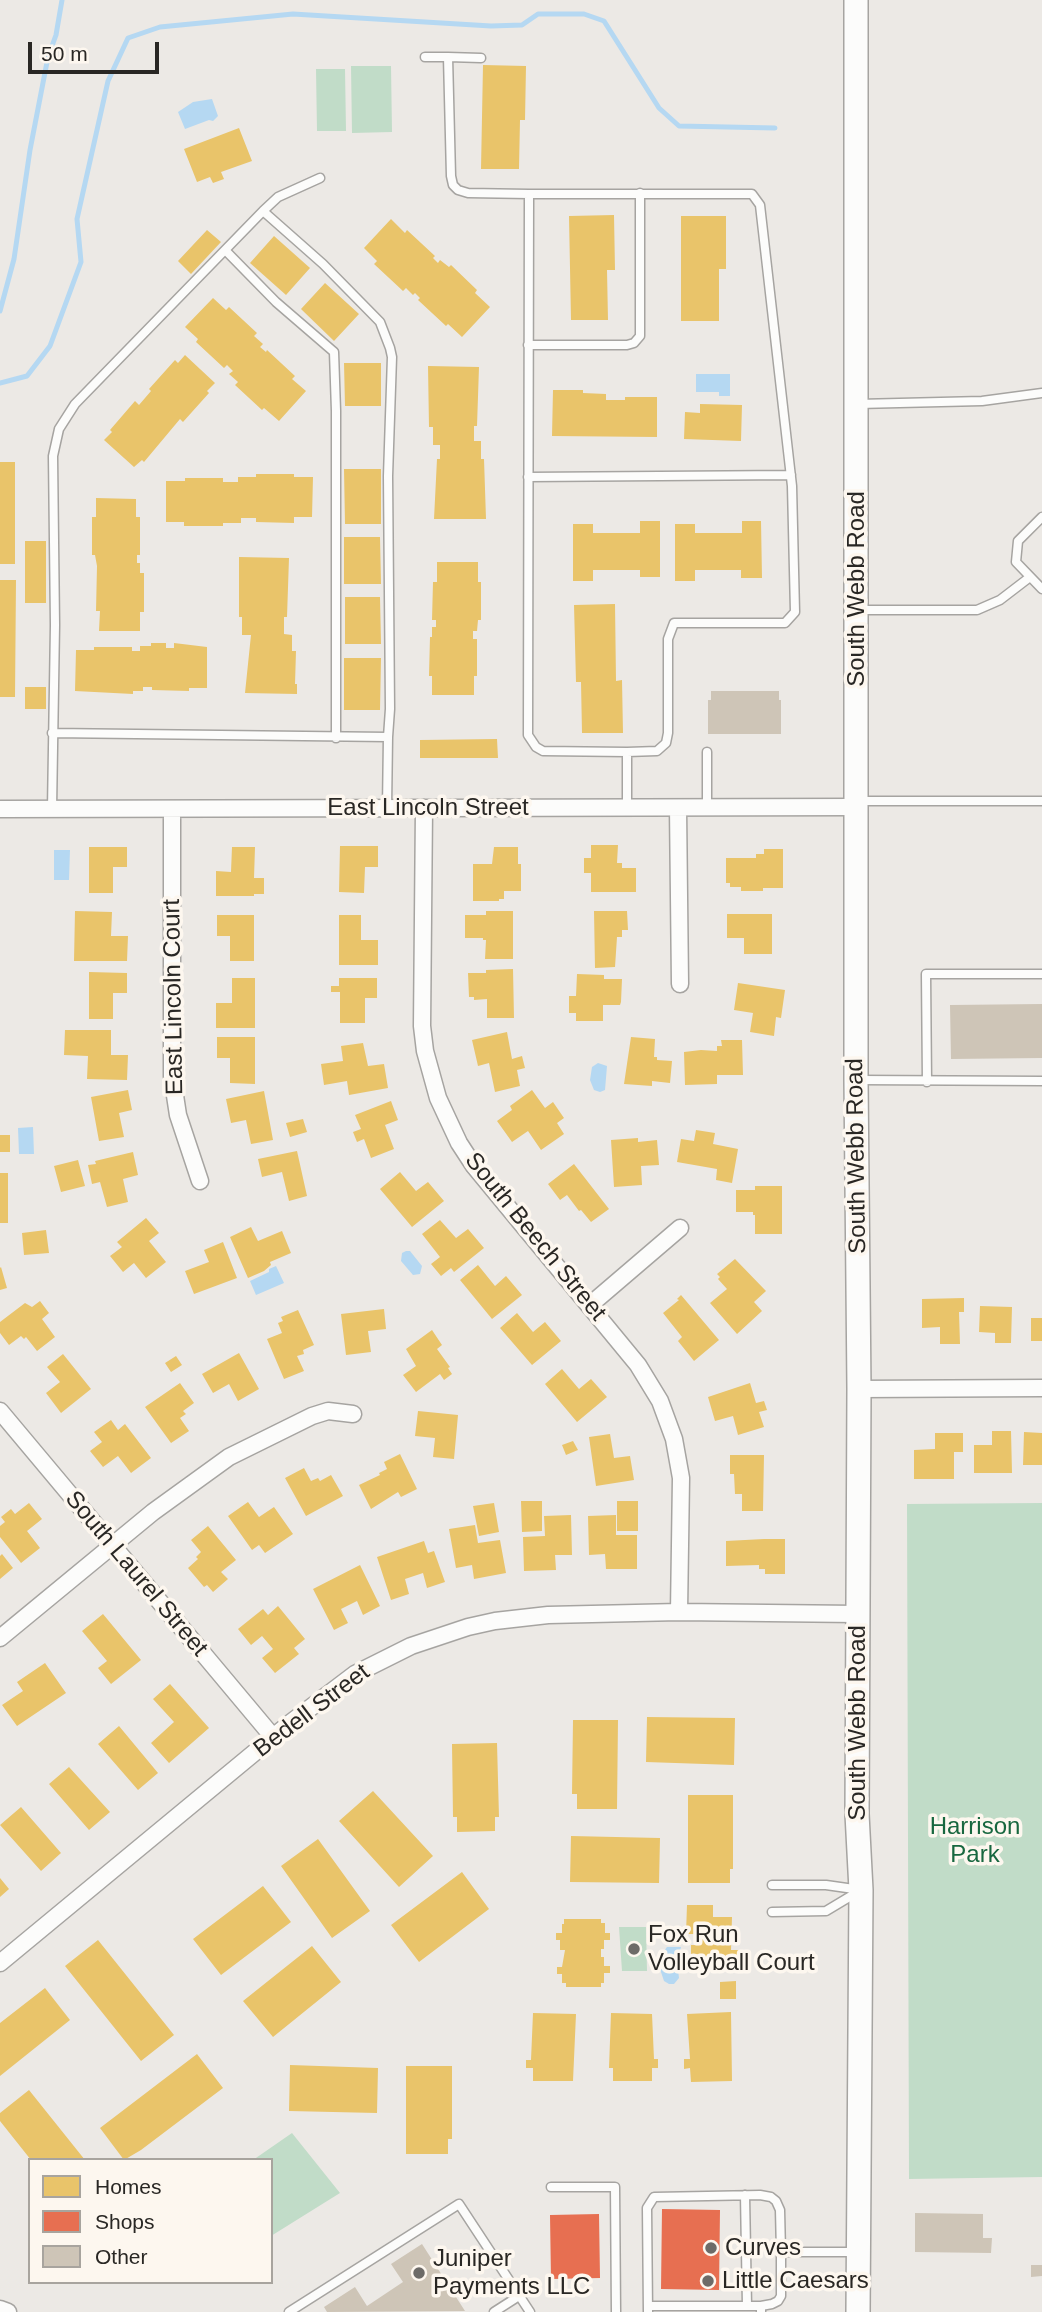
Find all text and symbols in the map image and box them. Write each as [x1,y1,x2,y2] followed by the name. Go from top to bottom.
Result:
[32,28,163,72] scale bar
[41,42,88,65] text: 50 m
[843,491,871,687] street label: South Webb Road
[327,794,529,822] street label: East Lincoln Street
[158,899,190,1095] street label: East Lincoln Court
[841,1058,873,1254] street label: South Webb Road
[458,1147,612,1327] street label: South Beech Street
[59,1486,213,1662] street label: South Laurel Street
[844,1625,872,1821] street label: South Webb Road
[248,1658,376,1764] street label: Bedell Street
[930,1813,1020,1869] park label: Harrison Park
[648,1921,815,1977] place label: Fox Run Volleyball Court
[626,1941,642,1957] marker: Fox Run Volleyball Court
[28,2158,273,2284] legend
[95,2175,162,2198] text: Homes
[95,2210,155,2233] text: Shops
[725,2234,801,2262] place label: Curves
[703,2240,719,2256] marker: Curves
[95,2245,148,2268] text: Other
[433,2245,590,2301] place label: Juniper Payments LLC
[411,2265,427,2281] marker: Juniper Payments LLC
[722,2267,869,2295] place label: Little Caesars
[700,2273,716,2289] marker: Little Caesars

